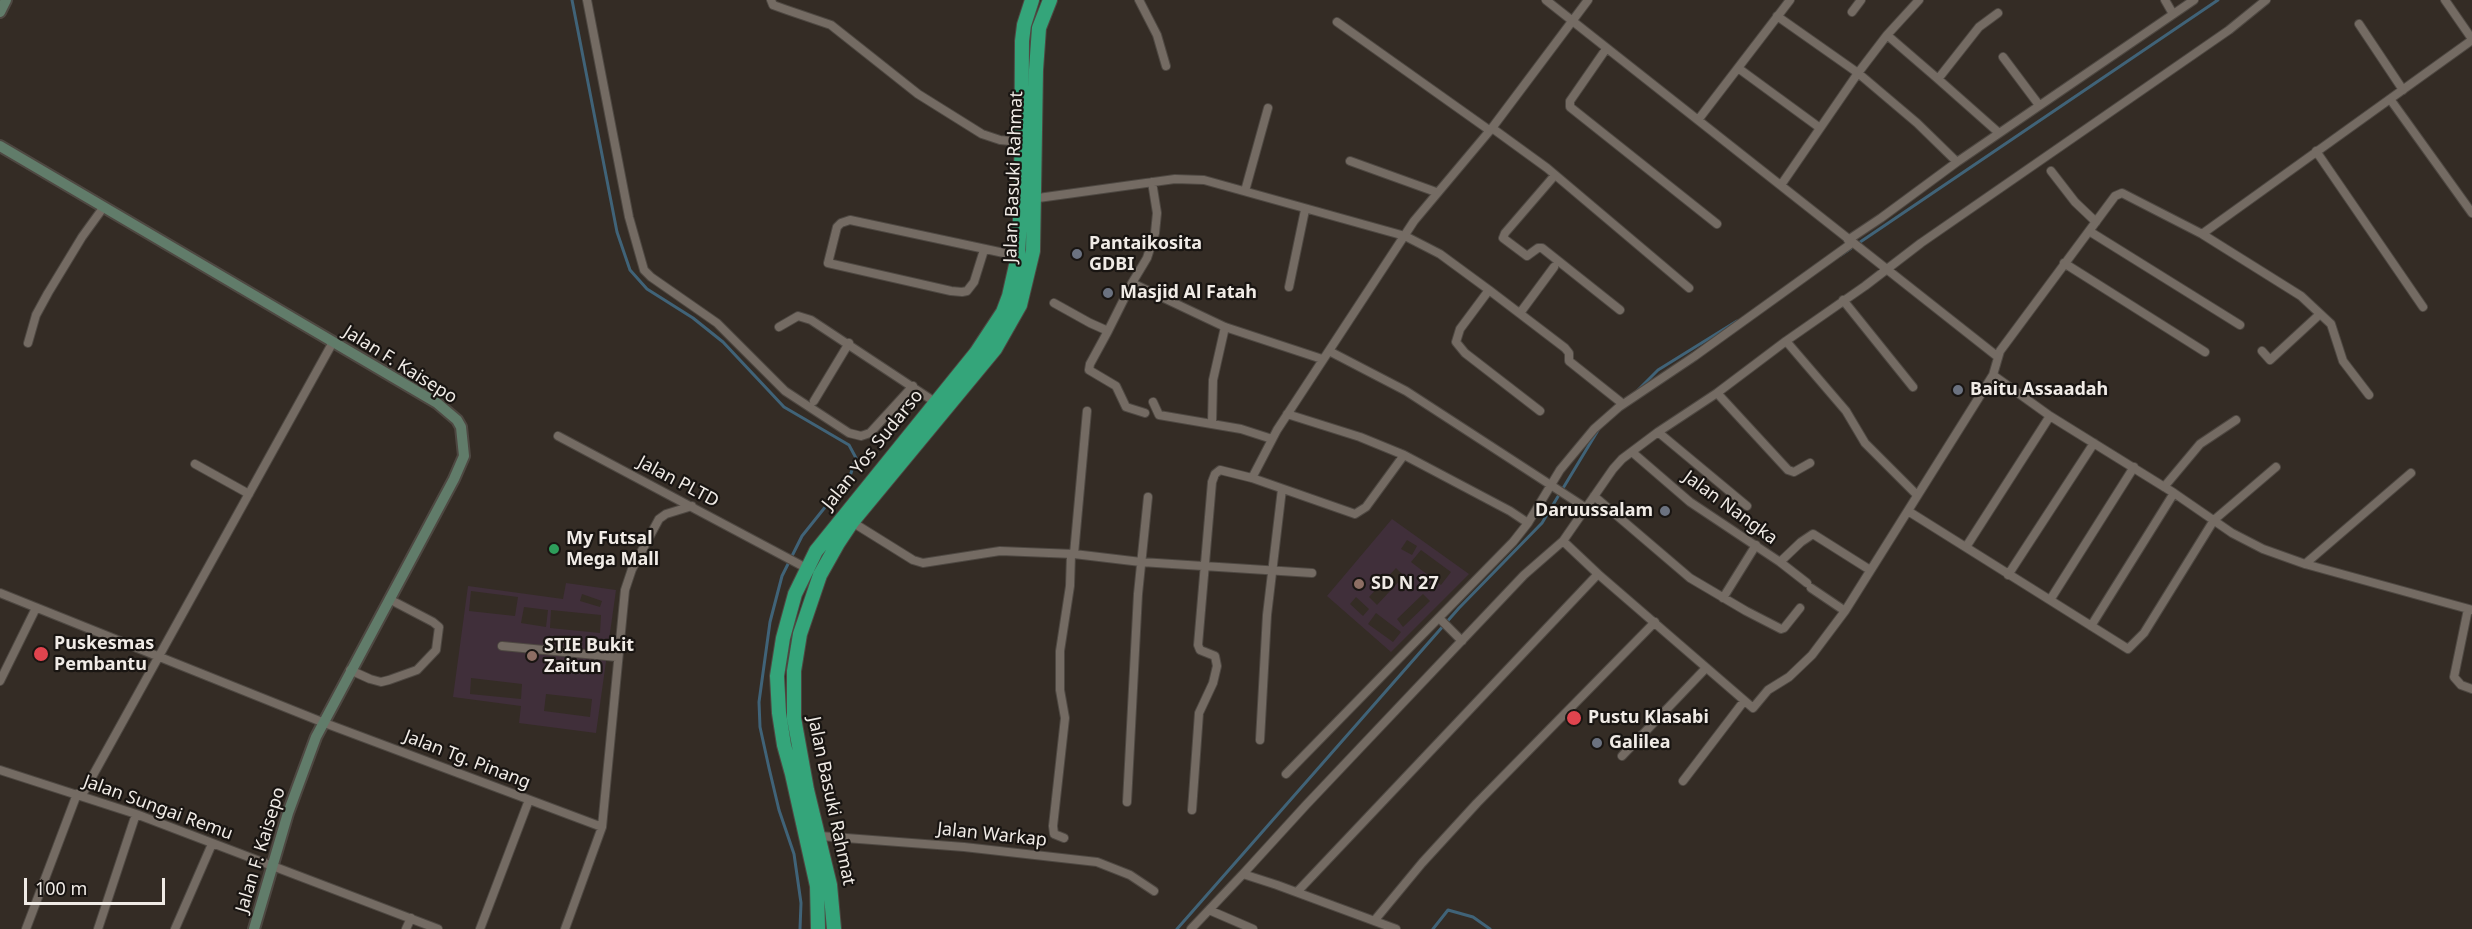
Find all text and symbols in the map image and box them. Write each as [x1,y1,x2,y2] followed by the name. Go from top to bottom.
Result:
[1000,91,1028,263] street label: Jalan Basuki Rahmat
[1089,233,1202,276] place label: Pantaikosita GDBI
[1070,247,1084,261] marker: Pantaikosita GDBI
[1120,282,1257,304] place label: Masjid Al Fatah
[1101,286,1115,300] marker: Masjid Al Fatah
[339,321,461,409] street label: Jalan F. Kaisepo
[1970,379,2108,401] place label: Baitu Assaadah
[1951,383,1965,397] marker: Baitu Assaadah
[818,386,928,514] street label: Jalan Yos Sudarso
[634,452,722,512] street label: Jalan PLTD
[1679,467,1781,549] street label: Jalan Nangka
[1535,500,1653,522] place label: Daruussalam
[1658,504,1672,518] marker: Daruussalam
[566,528,659,570] place label: My Futsal Mega Mall
[547,542,561,556] marker: My Futsal Mega Mall
[1371,573,1439,595] place label: SD N 27
[1352,577,1366,591] marker: SD N 27
[54,633,154,676] place label: Puskesmas Pembantu
[544,635,634,678] place label: STIE Bukit Zaitun
[32,645,50,663] marker: Puskesmas Pembantu
[525,649,539,663] marker: STIE Bukit Zaitun
[1588,707,1709,729] place label: Pustu Klasabi
[1565,709,1583,727] marker: Pustu Klasabi
[803,715,859,887] street label: Jalan Basuki Rahmat
[401,726,533,794] street label: Jalan Tg. Pinang
[1609,732,1670,754] place label: Galilea
[1590,736,1604,750] marker: Galilea
[80,771,236,845] street label: Jalan Sungai Remu
[232,785,290,915] street label: Jalan F. Kaisepo
[936,818,1048,852] street label: Jalan Warkap
[27,866,168,904] scale bar
[35,876,87,900] text: 100 m

